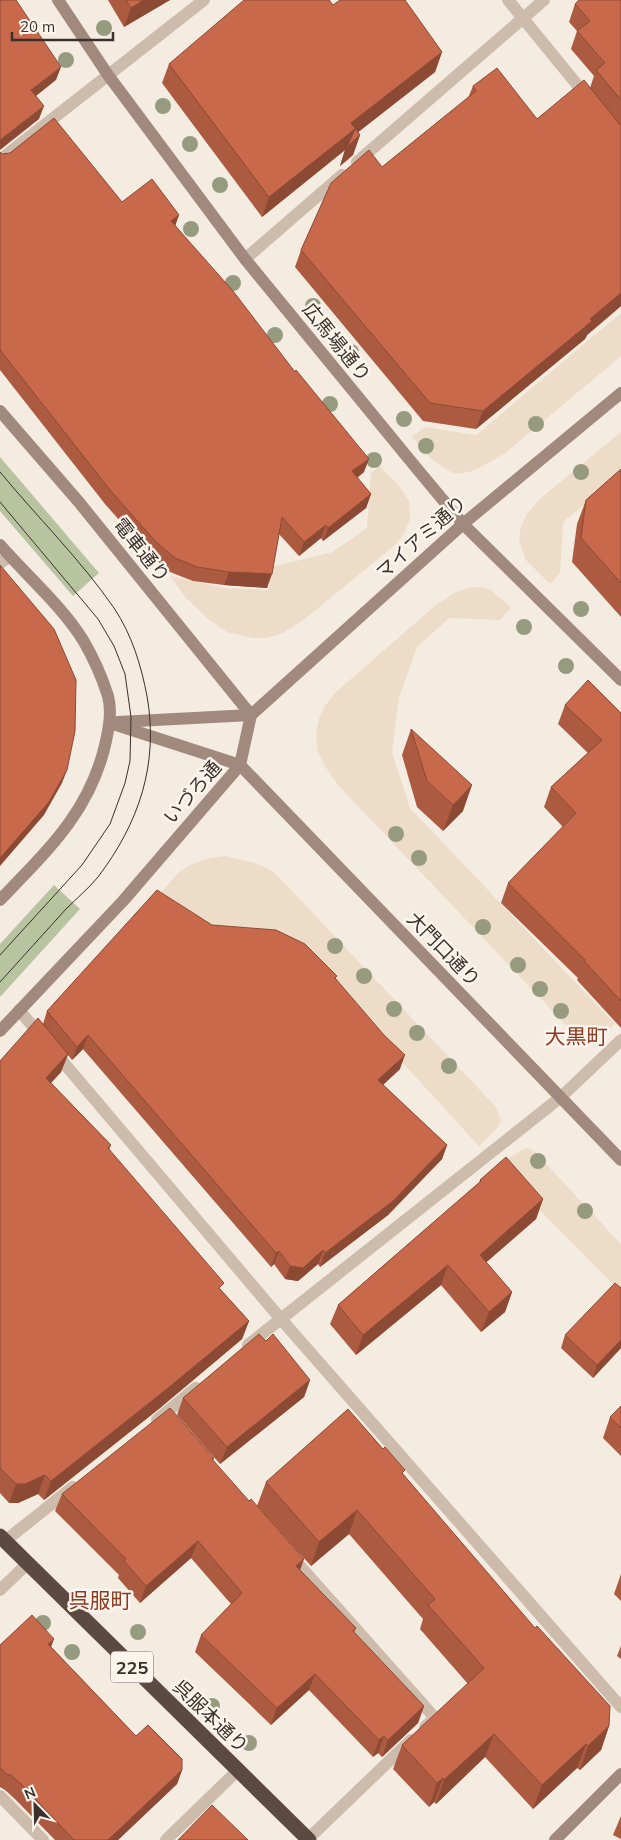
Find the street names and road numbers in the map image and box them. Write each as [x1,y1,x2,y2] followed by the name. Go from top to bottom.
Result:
[298,298,376,386] street label: 広馬場通り
[371,490,471,584] street label: マイアミ通り
[109,513,175,587] street label: 電車通り
[158,755,226,829] street label: いづろ通
[402,906,486,992] street label: 大門口通り
[111,1651,153,1682] road number: 225
[168,1674,254,1758] street label: 呉服本通り

